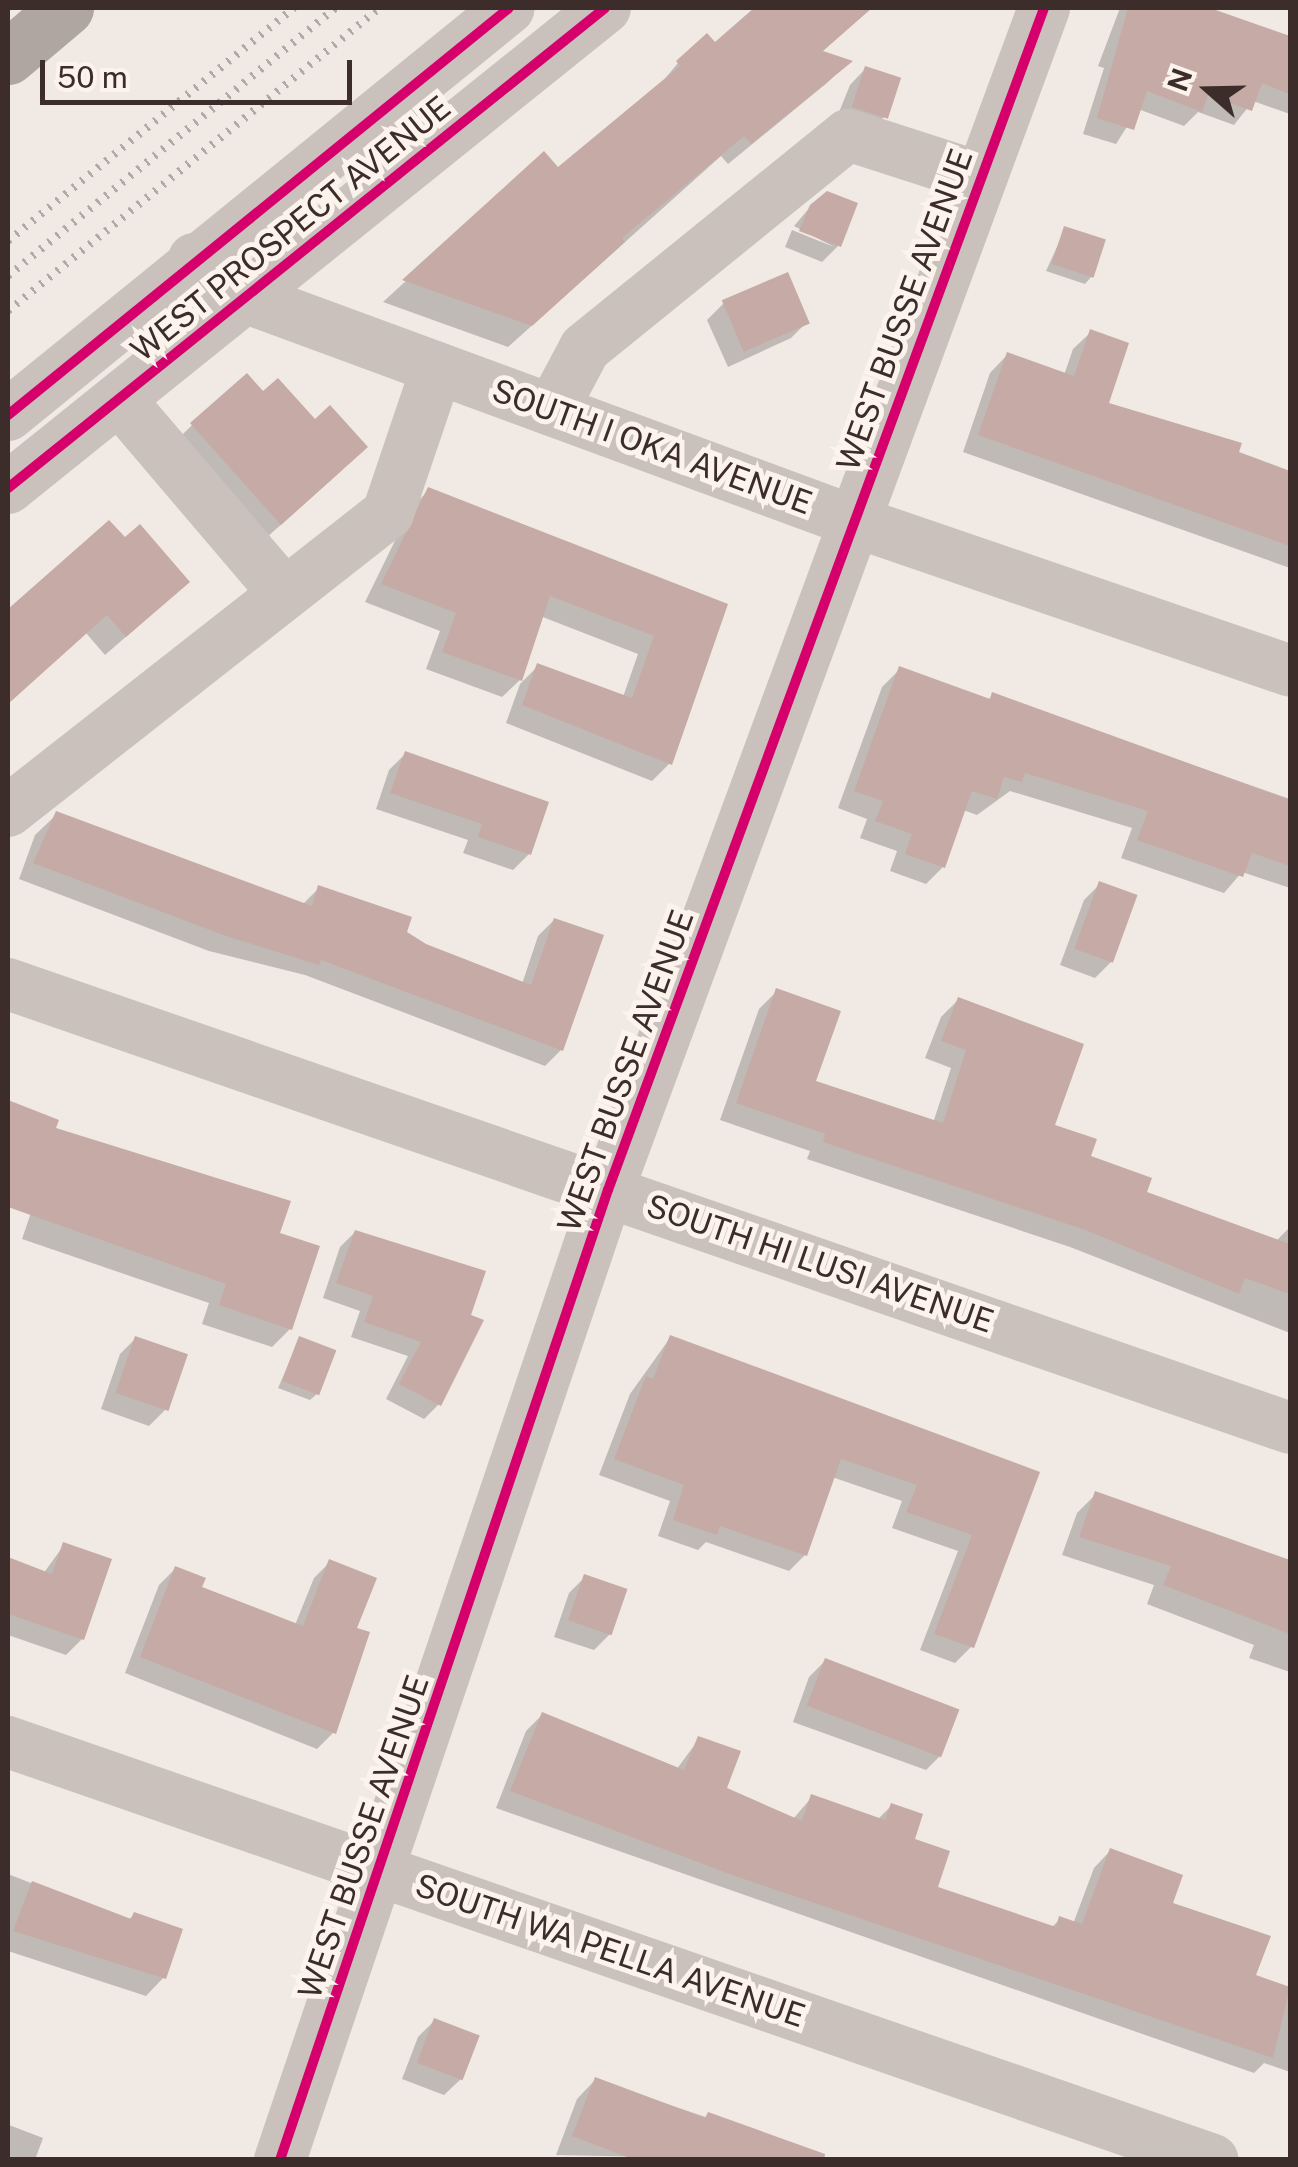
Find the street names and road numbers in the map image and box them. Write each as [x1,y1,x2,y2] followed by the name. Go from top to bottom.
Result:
[124,88,458,370] street label: WEST PROSPECT AVENUE
[829,144,981,476] street label: WEST BUSSE AVENUE
[487,371,817,523] street label: SOUTH I OKA AVENUE
[550,905,702,1237] street label: WEST BUSSE AVENUE
[642,1187,998,1341] street label: SOUTH HI LUSI AVENUE
[291,1670,437,2004] street label: WEST BUSSE AVENUE
[410,1866,810,2036] street label: SOUTH WA PELLA AVENUE

